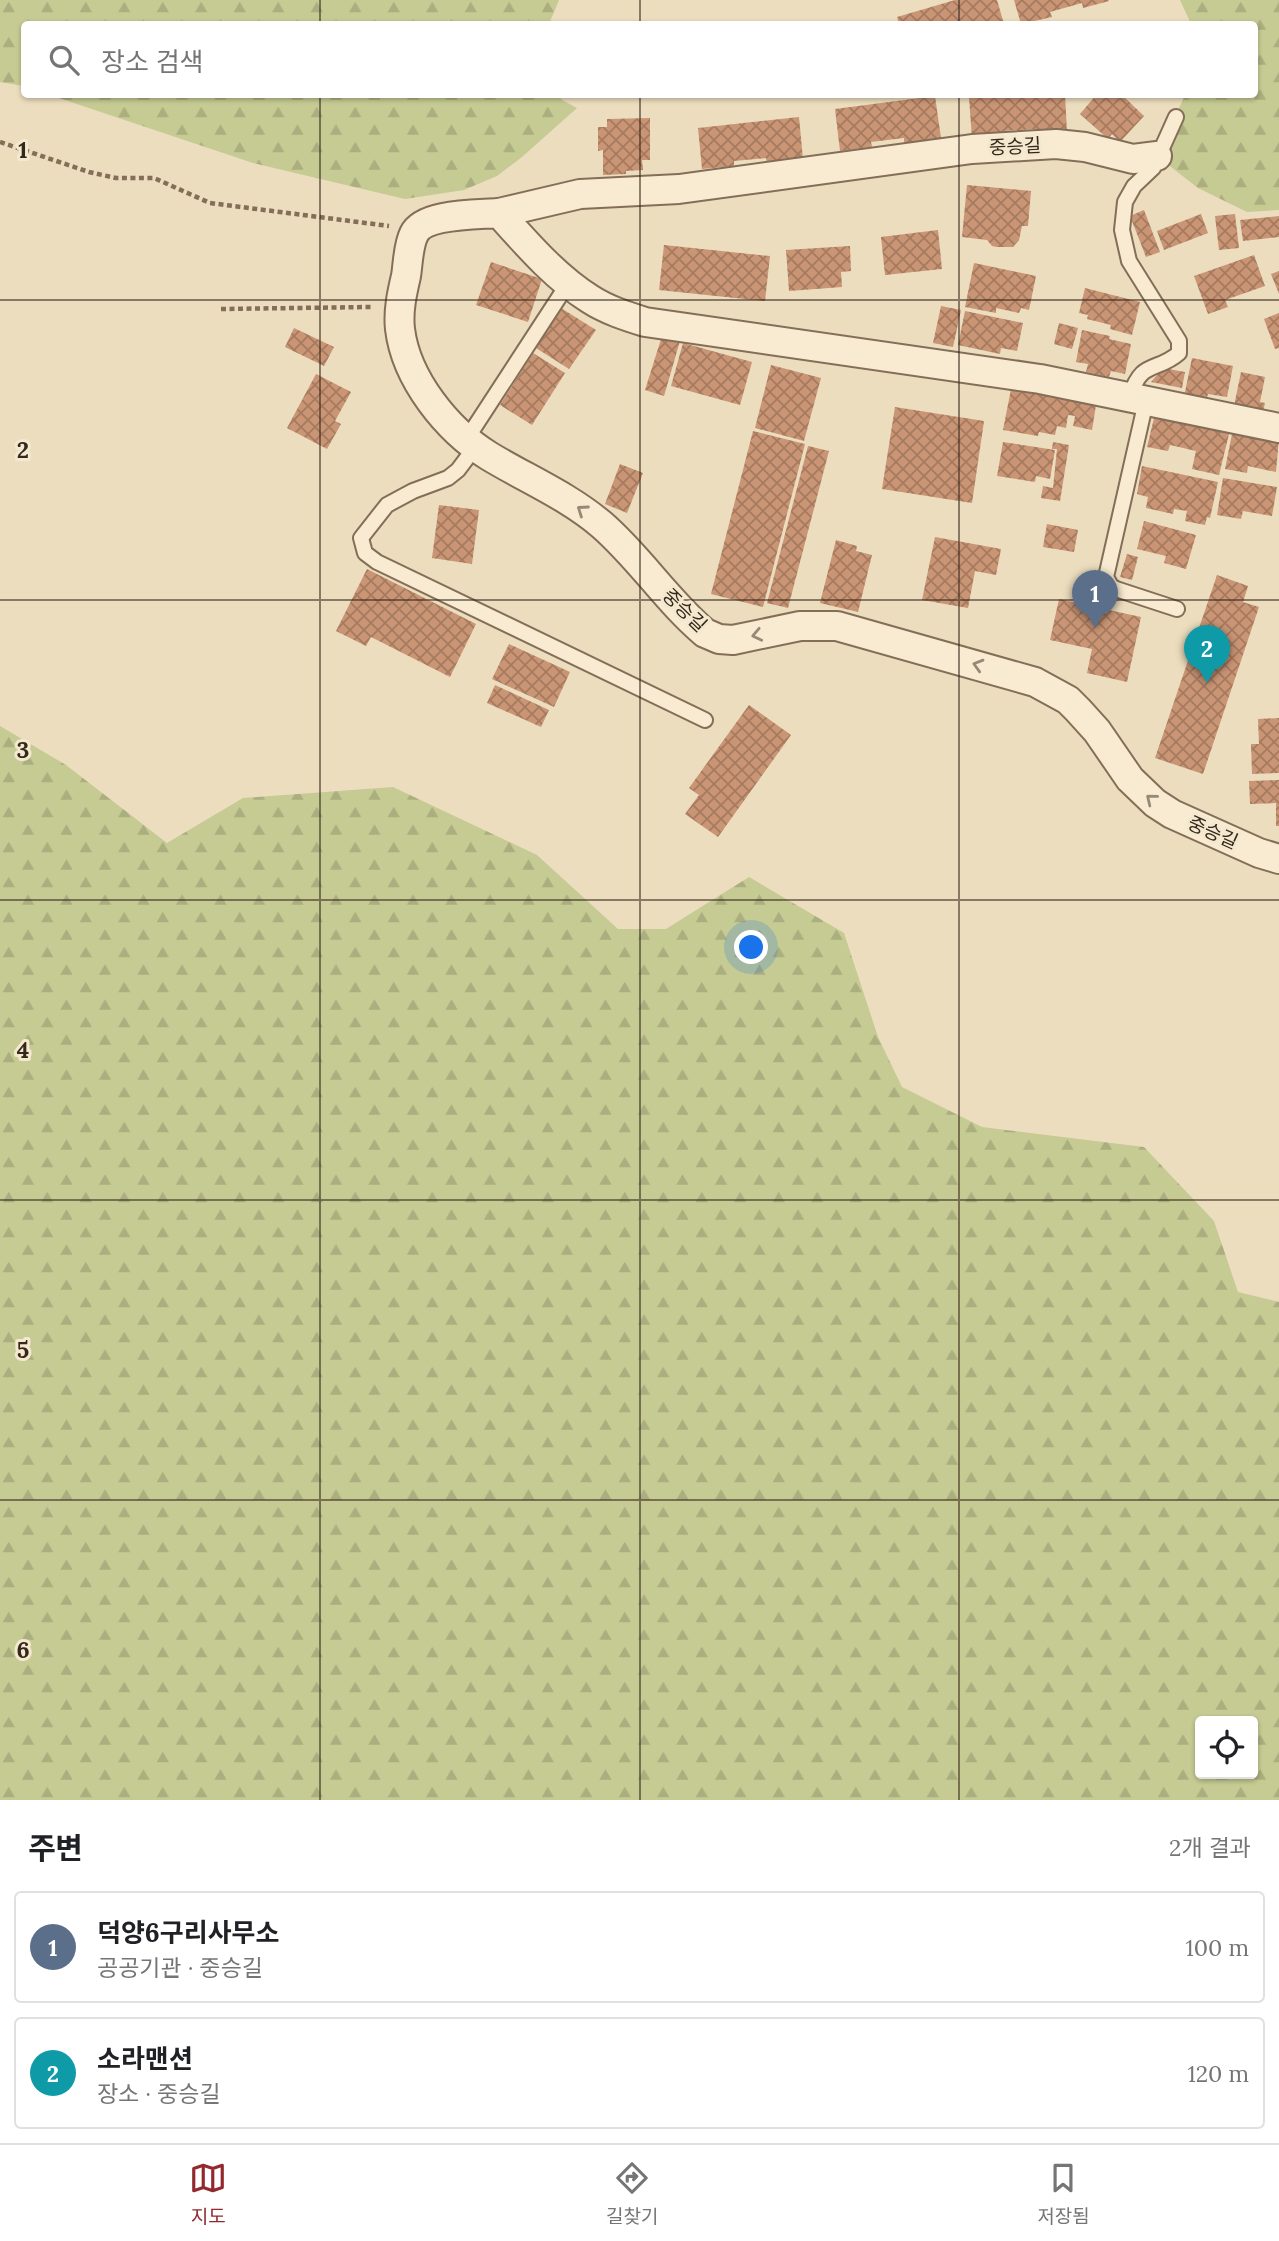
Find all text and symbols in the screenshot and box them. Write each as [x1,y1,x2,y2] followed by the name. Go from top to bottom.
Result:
[21,21,1258,98] search box
[45,41,83,79] icon: search
[101,45,204,78] text: 장소 검색
[988,133,1042,159] street label: 중승길
[18,135,28,164] text: 1
[17,435,29,464] text: 2
[577,506,590,518] one-way arrow
[1072,570,1118,628] pin: 1
[658,583,712,637] street label: 중승길
[1184,625,1230,683] pin: 2
[751,627,763,641] one-way arrow
[972,659,984,673] one-way arrow
[17,735,29,764] text: 3
[1147,795,1159,808] one-way arrow
[1184,810,1242,854] street label: 중승길
[734,930,768,964] your location
[17,1035,29,1064] text: 4
[17,1335,29,1364] text: 5
[16,1635,30,1664] text: 6
[1195,1716,1258,1779] map controls
[1195,1716,1258,1779] button: locate
[28,1829,83,1867] text: 주변
[1169,1833,1251,1862] text: 2개 결과
[97,1916,279,1949] text: 덕양6구리사무소
[48,1933,58,1962] text: 1
[1185,1933,1249,1962] text: 100 m
[97,1953,263,1982] text: 공공기관 · 중승길
[97,2042,193,2075] text: 소라맨션
[47,2059,59,2088] text: 2
[1187,2059,1249,2088] text: 120 m
[97,2079,221,2108] text: 장소 · 중승길
[189,2159,227,2228] tab: 지도
[606,2159,658,2228] tab: 길찾기
[1037,2159,1090,2228] tab: 저장됨

